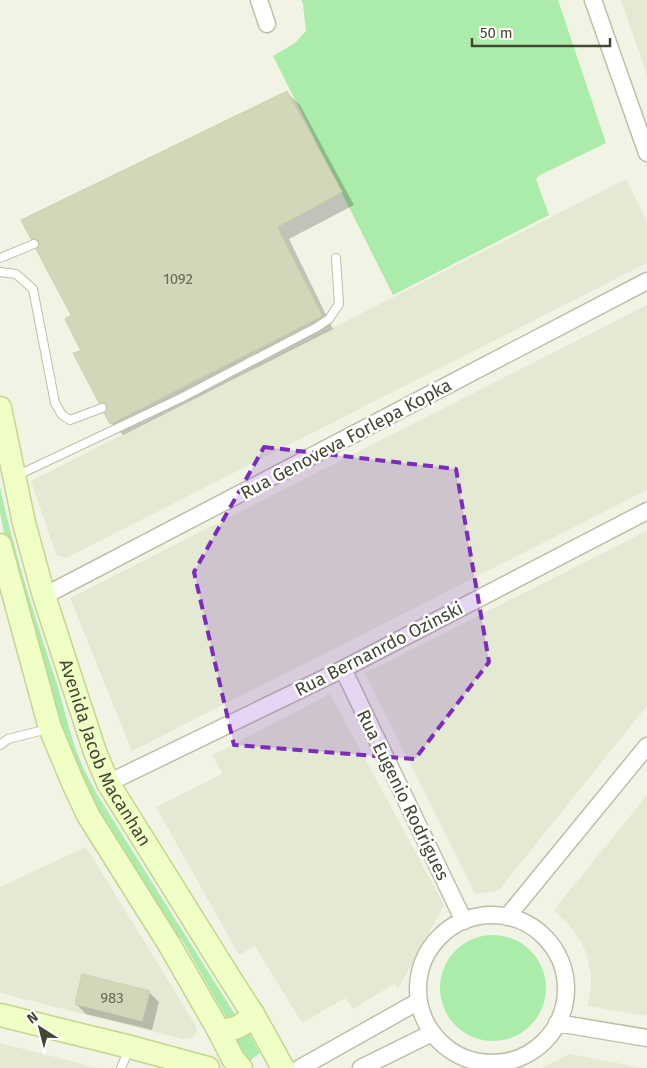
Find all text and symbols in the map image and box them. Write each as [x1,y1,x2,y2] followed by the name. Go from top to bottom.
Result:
[472,15,610,47] scale bar
[480,24,513,42] text: 50 m
[163,270,193,288] house number: 1092
[237,374,455,504] street label: Rua Genoveva Forlepa Kopka
[291,597,467,701] street label: Rua Bernanrdo Ozinski
[54,657,156,850] street label: Avenida Jacob Macanhan
[352,706,454,884] street label: Rua Eugenio Rodrigues
[100,989,124,1007] house number: 983
[15,1003,65,1053] north arrow
[24,1008,41,1027] text: N

